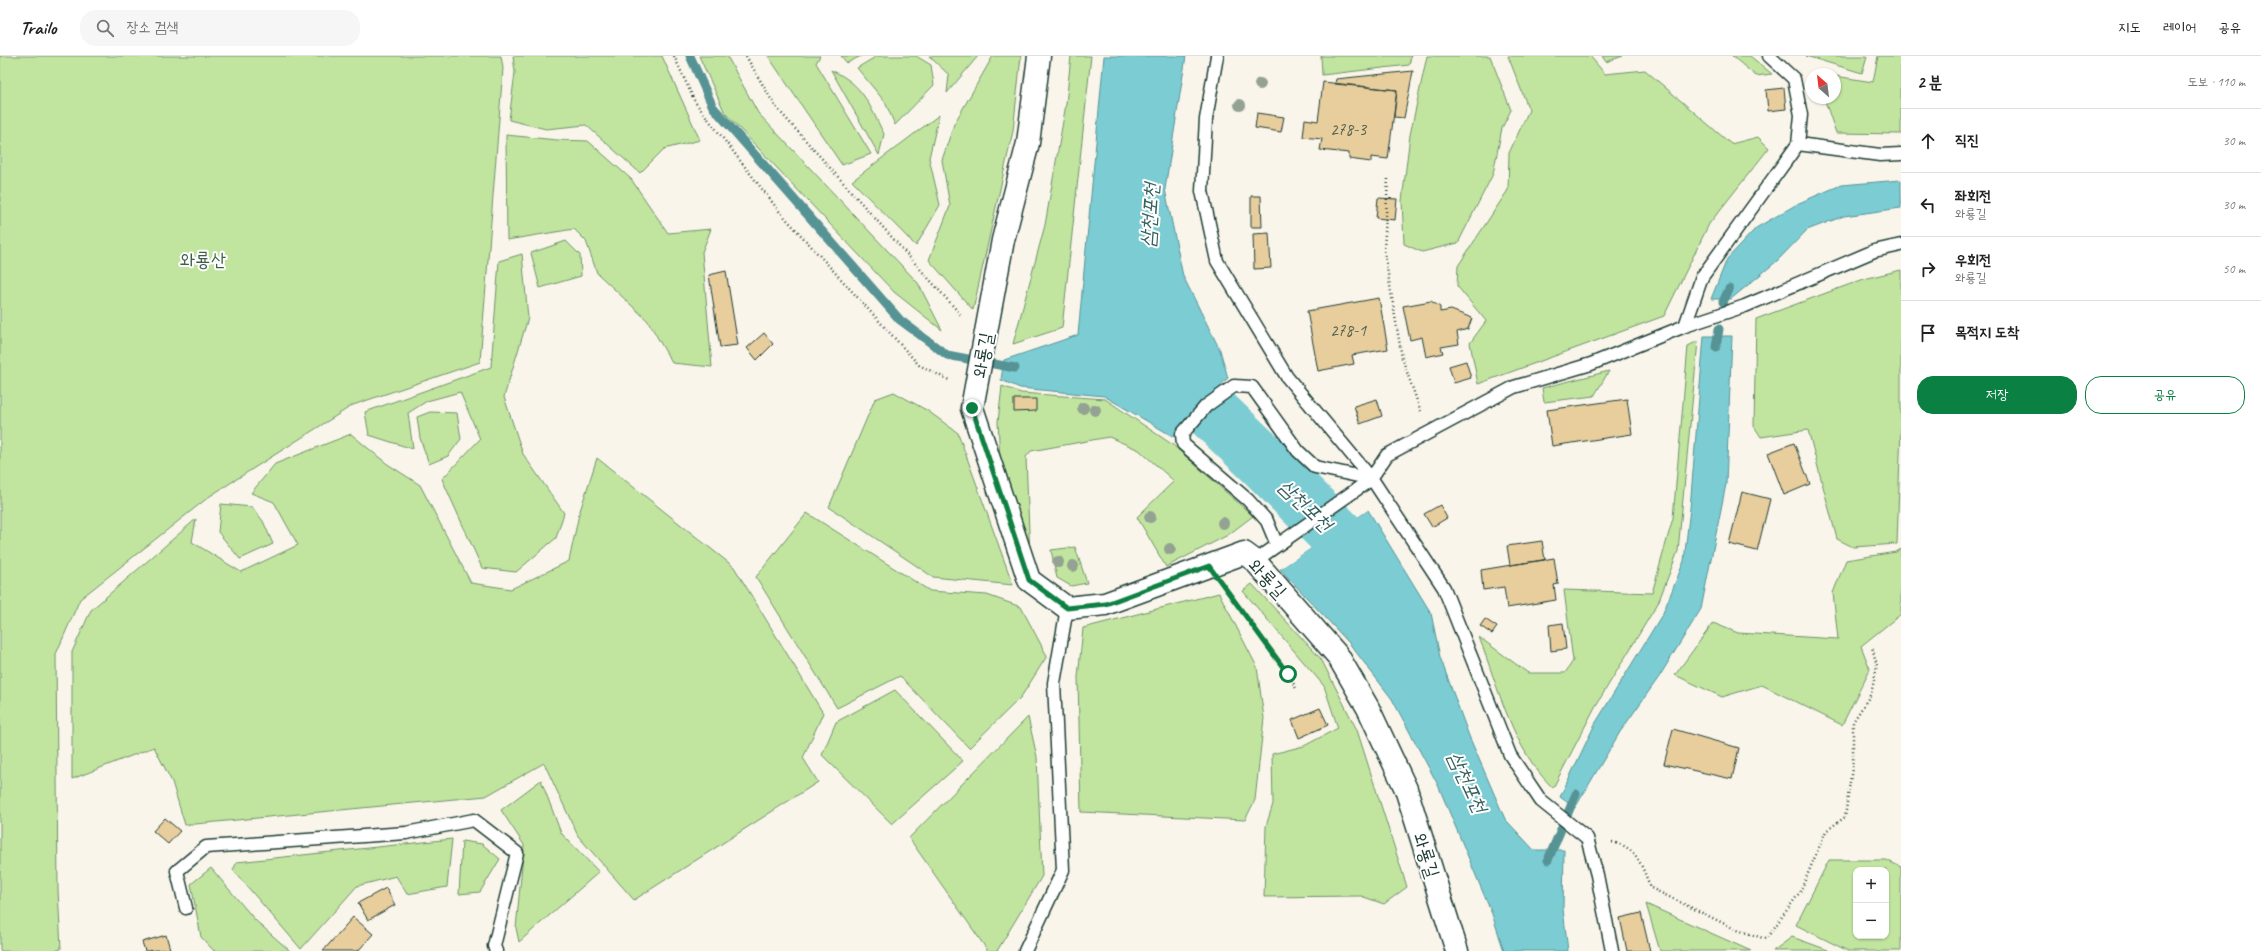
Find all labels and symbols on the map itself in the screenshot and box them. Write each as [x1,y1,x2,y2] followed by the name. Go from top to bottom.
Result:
[1805,68,1841,104] north arrow
[1330,119,1367,140] house number: 278-3
[1135,180,1164,248] water label: 삼천포천
[180,248,226,272] park label: 와룡산
[1330,320,1367,341] house number: 278-1
[967,331,999,380] street label: 와룡길
[963,399,981,417] route end
[1274,474,1339,538] water label: 삼천포천
[1243,554,1292,604] street label: 와룡길
[1279,665,1297,683] route start
[1443,748,1493,818] water label: 삼천포천
[1408,830,1445,881] street label: 와룡길

